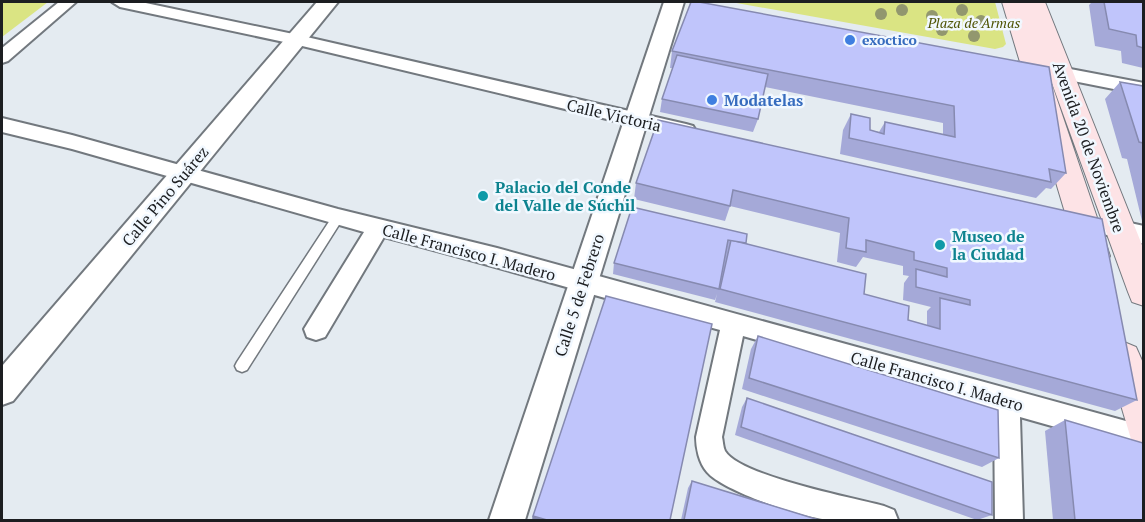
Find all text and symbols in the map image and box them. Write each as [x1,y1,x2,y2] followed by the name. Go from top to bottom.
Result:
[927,13,1020,32] park label: Plaza de Armas
[862,30,917,49] place label: exoctico
[843,33,857,47] marker: exoctico
[1048,58,1130,236] street label: Avenida 20 de Noviembre
[724,89,803,111] place label: Modatelas
[565,93,663,137] street label: Calle Victoria
[705,93,719,107] marker: Modatelas
[117,141,213,251] street label: Calle Pino Suárez
[495,176,635,216] place label: Palacio del Conde del Valle de Súchil
[476,189,490,203] marker: Palacio del Conde del Valle de Súchil
[380,218,558,286] street label: Calle Francisco I. Madero
[952,225,1025,265] place label: Museo de la Ciudad
[549,231,609,359] street label: Calle 5 de Febrero
[933,238,947,252] marker: Museo de la Ciudad
[848,346,1026,416] street label: Calle Francisco I. Madero

